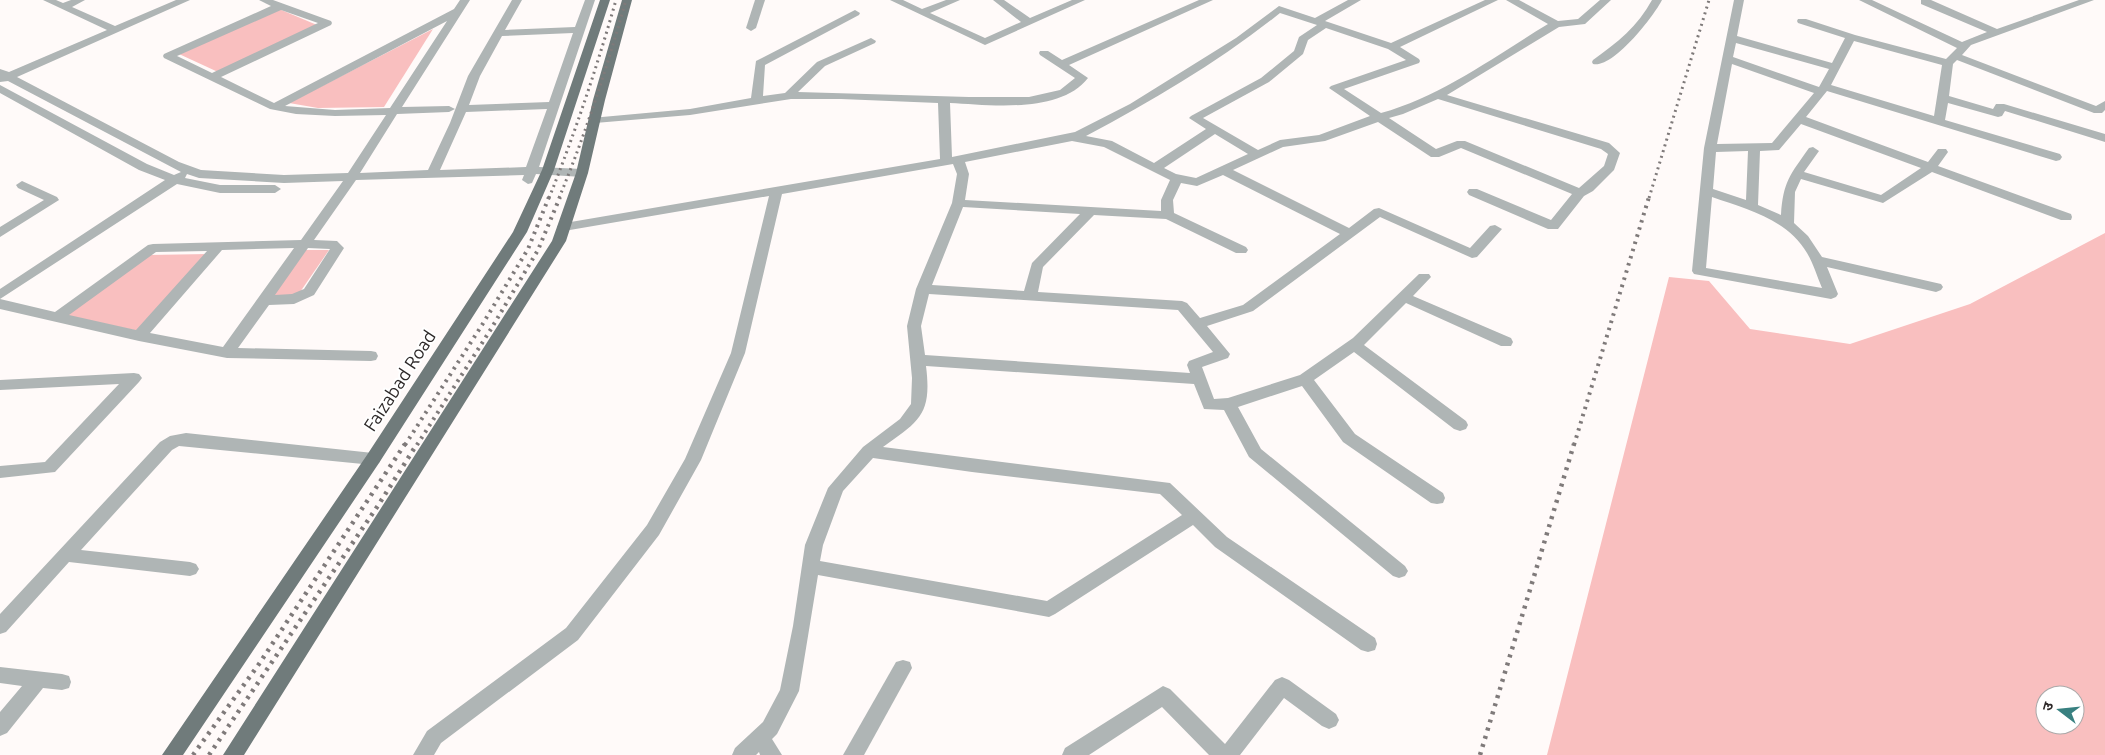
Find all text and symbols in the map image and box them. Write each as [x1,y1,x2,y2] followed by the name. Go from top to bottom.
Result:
[359,326,439,434] street label: Faizabad Road
[2035,685,2085,735] north arrow
[2039,700,2057,713] text: उ

